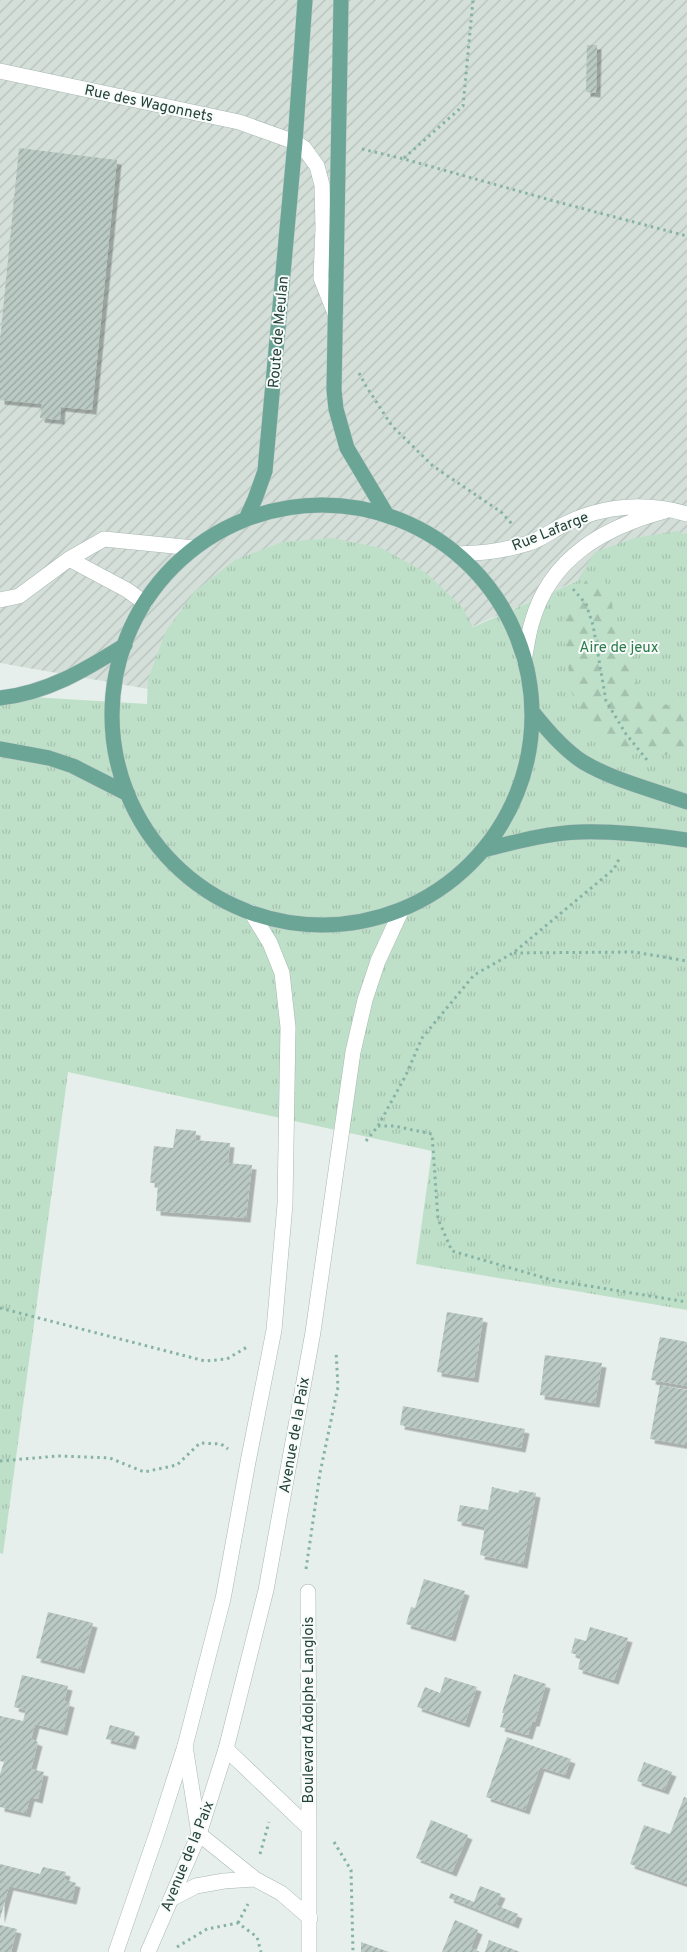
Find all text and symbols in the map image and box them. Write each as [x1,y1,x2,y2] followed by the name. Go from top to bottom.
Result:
[83,82,215,127] street label: Rue des Wagonnets
[265,275,294,389] street label: Route de Meulan
[509,508,592,556] street label: Rue Lafarge
[579,639,659,658] park label: Aire de jeux
[276,1375,315,1495] street label: Avenue de la Paix
[300,1616,319,1804] street label: Boulevard Adolphe Langlois
[158,1798,219,1915] street label: Avenue de la Paix

